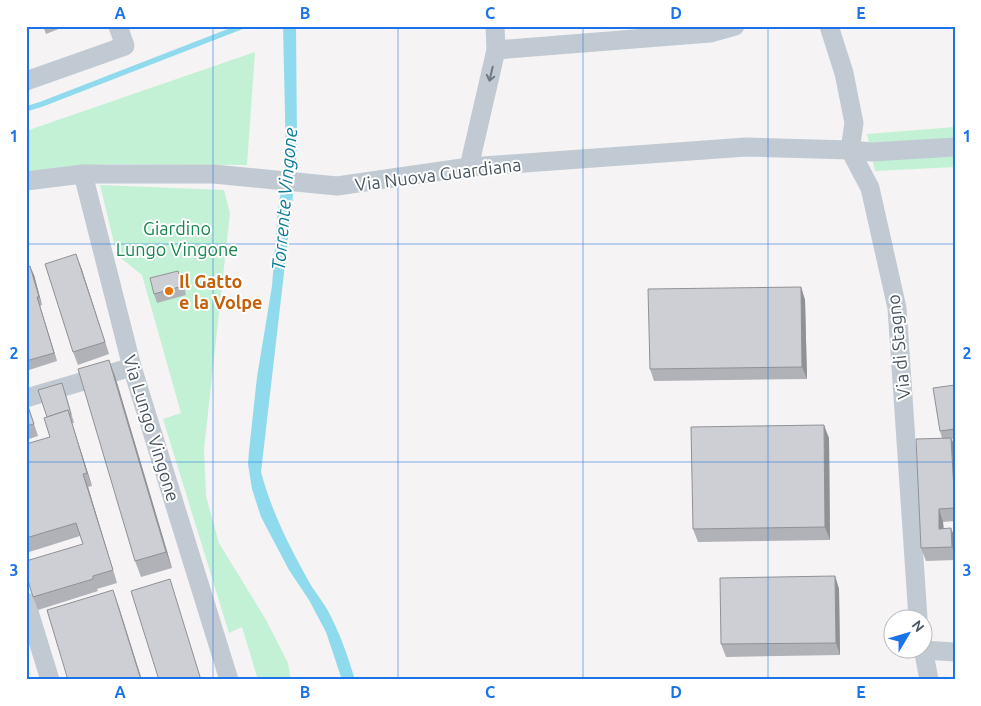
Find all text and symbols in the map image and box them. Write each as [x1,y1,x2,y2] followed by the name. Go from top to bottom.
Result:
[114,4,126,22] text: A
[300,4,310,22] text: B
[485,4,495,22] text: C
[670,4,682,22] text: D
[856,4,866,22] text: E
[485,66,495,82] one-way arrow
[267,126,301,271] water label: Torrente Vingone
[9,127,19,145] text: 1
[962,127,972,145] text: 1
[354,154,522,194] street label: Via Nuova Guardiana
[116,218,238,259] park label: Giardino Lungo Vingone
[179,271,262,312] place label: Il Gatto e la Volpe
[163,285,175,297] marker: Il Gatto e la Volpe
[883,293,913,401] street label: Via di Stagno
[9,344,19,362] text: 2
[962,344,972,362] text: 2
[120,352,184,504] street label: Via Lungo Vingone
[9,561,19,579] text: 3
[962,561,972,579] text: 3
[884,608,934,658] north arrow
[909,617,928,635] text: N
[114,683,126,701] text: A
[300,683,310,701] text: B
[485,683,495,701] text: C
[670,683,682,701] text: D
[856,683,866,701] text: E

